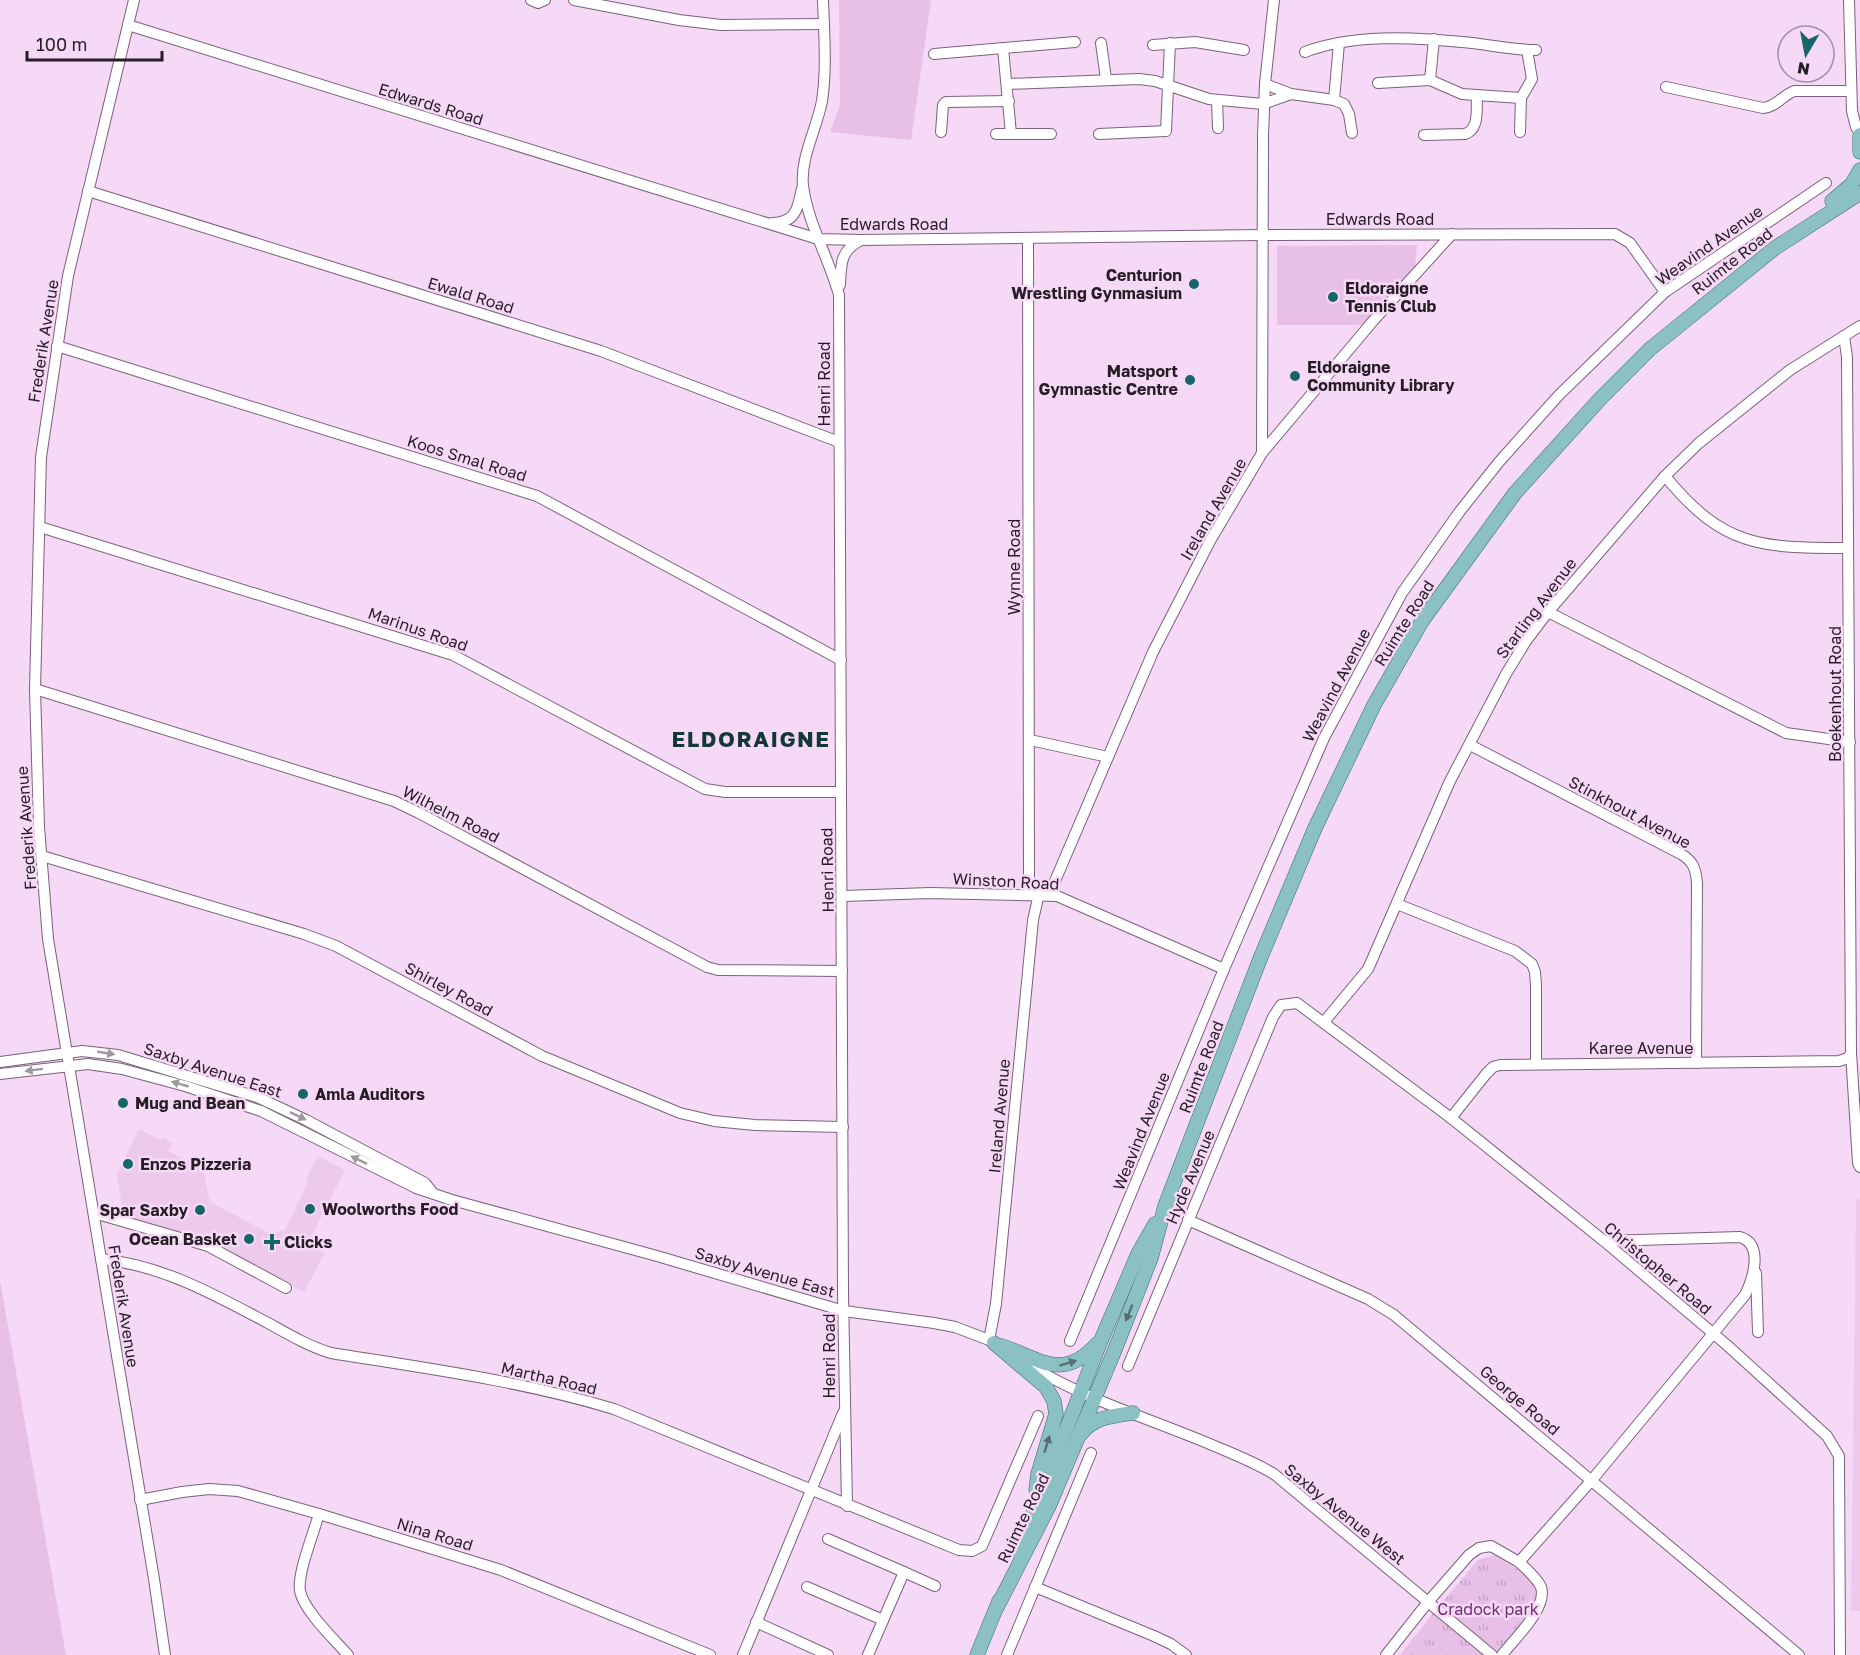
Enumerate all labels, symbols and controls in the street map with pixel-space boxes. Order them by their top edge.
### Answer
scale bar [27,24,162,62]
north arrow [1776,24,1836,84]
text: 100 m [36,33,87,55]
text: N [1796,58,1811,80]
street label: Edwards Road [376,79,486,129]
street label: Weavind Avenue [1652,201,1766,289]
street label: Edwards Road [1326,209,1434,229]
street label: Edwards Road [840,214,948,234]
street label: Ruimte Road [1687,223,1777,299]
place label: Centurion Wrestling Gynmasium [1011,265,1182,303]
street label: Ewald Road [425,272,517,318]
marker: Centurion Wrestling Gynmasium [1187,277,1201,291]
street label: Frederik Avenue [23,278,63,404]
place label: Eldoraigne Tennis Club [1345,278,1436,316]
marker: Eldoraigne Tennis Club [1326,290,1340,304]
street label: Henri Road [814,341,834,427]
place label: Eldoraigne Community Library [1307,357,1455,395]
place label: Matsport Gymnastic Centre [1038,361,1178,399]
marker: Eldoraigne Community Library [1288,369,1302,383]
marker: Matsport Gymnastic Centre [1183,373,1197,387]
street label: Koos Smal Road [405,430,529,486]
street label: Ireland Avenue [1176,454,1250,564]
street label: Wynne Road [1004,519,1024,615]
street label: Starling Avenue [1492,554,1580,662]
street label: Ruimte Road [1370,576,1438,670]
street label: Marinus Road [365,603,471,655]
street label: Weavind Avenue [1298,625,1374,745]
street label: Boekenhout Road [1825,626,1845,762]
district label: ELDORAIGNE [671,725,831,752]
street label: Frederik Avenue [12,765,40,891]
street label: Stinkhout Avenue [1565,771,1695,853]
street label: Wilhelm Road [399,781,503,847]
street label: Henri Road [816,827,838,913]
street label: Winston Road [952,868,1060,894]
street label: Shirley Road [402,957,496,1021]
street label: Ruimte Road [1174,1018,1228,1116]
street label: Saxby Avenue East [141,1038,285,1102]
street label: Karee Avenue [1588,1038,1694,1058]
one-way arrow [96,1048,115,1057]
street label: Ireland Avenue [984,1058,1014,1174]
one-way arrow [25,1065,44,1074]
street label: Weavind Avenue [1108,1069,1174,1193]
one-way arrow [171,1079,189,1089]
place label: Amla Auditors [315,1084,425,1104]
marker: Amla Auditors [296,1087,310,1101]
place label: Mug and Bean [135,1093,245,1113]
marker: Mug and Bean [116,1096,130,1110]
one-way arrow [290,1111,307,1121]
street label: Hyde Avenue [1161,1127,1219,1227]
place label: Enzos Pizzeria [140,1154,251,1174]
one-way arrow [351,1155,368,1165]
marker: Enzos Pizzeria [121,1157,135,1171]
place label: Woolworths Food [322,1199,459,1219]
place label: Spar Saxby [100,1200,188,1220]
marker: Woolworths Food [303,1202,317,1216]
marker: Spar Saxby [193,1203,207,1217]
street label: Christopher Road [1600,1217,1716,1319]
place label: Ocean Basket [129,1229,237,1249]
marker: Ocean Basket [242,1232,256,1246]
place label: Clicks [284,1232,333,1252]
marker: Clicks [265,1235,279,1249]
street label: Saxby Avenue East [693,1242,837,1302]
street label: Frederik Avenue [104,1243,144,1369]
one-way arrow [1124,1304,1134,1322]
street label: Henri Road [819,1313,839,1399]
street label: Martha Road [499,1357,599,1399]
one-way arrow [1060,1358,1078,1367]
street label: George Road [1476,1361,1564,1439]
one-way arrow [1043,1435,1052,1453]
street label: Saxby Avenue West [1280,1459,1410,1569]
street label: Ruimte Road [993,1470,1053,1566]
street label: Nina Road [395,1513,475,1555]
park label: Cradock park [1437,1599,1539,1619]

